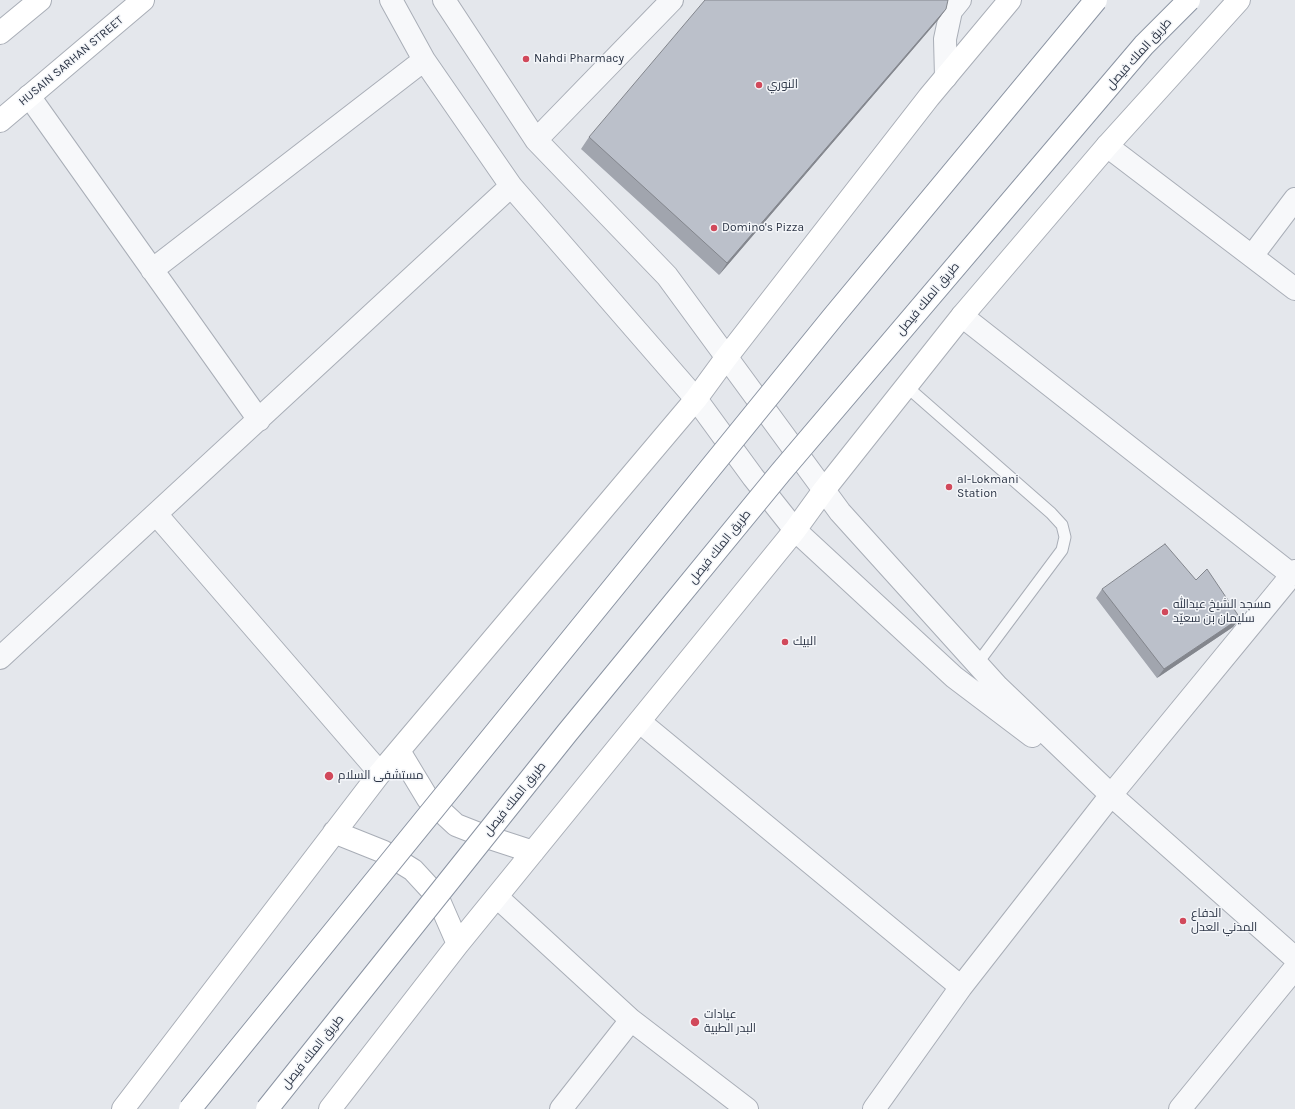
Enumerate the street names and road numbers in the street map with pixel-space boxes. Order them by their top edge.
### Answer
street label: HUSAIN SARHAN STREET [16,13,126,109]
street label: طريق الملك فيصل [1103,15,1175,93]
street label: طريق الملك فيصل [893,260,963,338]
street label: طريق الملك فيصل [686,507,754,587]
street label: طريق الملك فيصل [481,759,549,839]
street label: طريق الملك فيصل [279,1012,347,1092]

